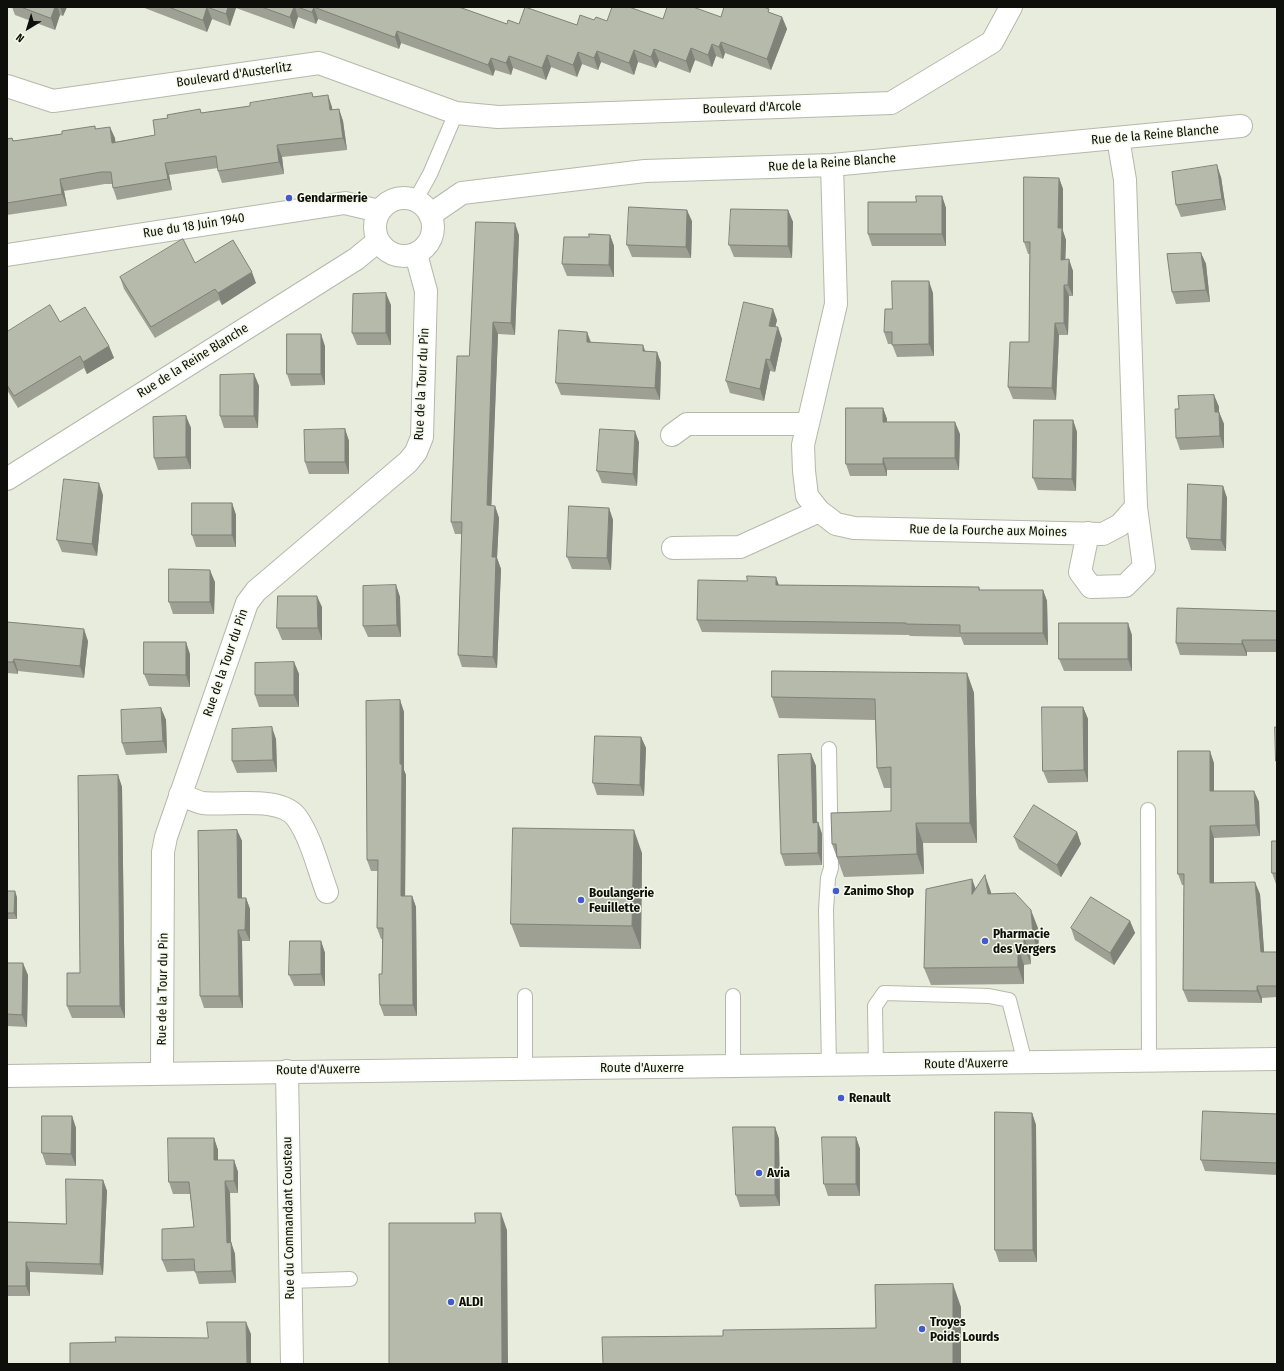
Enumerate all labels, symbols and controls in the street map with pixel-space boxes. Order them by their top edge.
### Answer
north arrow [8,8,48,48]
text: N [14,31,27,45]
street label: Boulevard d'Austerlitz [175,59,293,91]
street label: Boulevard d'Arcole [702,98,802,118]
street label: Rue de la Reine Blanche [1091,122,1219,148]
street label: Rue de la Reine Blanche [768,151,896,175]
place label: Gendarmerie [297,190,368,206]
marker: Gendarmerie [284,193,294,203]
street label: Rue du 18 Juin 1940 [142,210,246,242]
street label: Rue de la Reine Blanche [135,320,251,402]
street label: Rue de la Tour du Pin [411,327,433,441]
street label: Rue de la Fourche aux Moines [909,522,1067,540]
street label: Rue de la Tour du Pin [200,607,252,719]
place label: Zanimo Shop [844,883,914,899]
place label: Boulangerie Feuillette [589,885,654,916]
marker: Zanimo Shop [831,886,841,896]
marker: Boulangerie Feuillette [576,895,586,905]
place label: Pharmacie des Vergers [993,926,1056,957]
street label: Rue de la Tour du Pin [154,932,172,1046]
marker: Pharmacie des Vergers [980,936,990,946]
street label: Route d'Auxerre [924,1055,1008,1073]
street label: Route d'Auxerre [600,1060,684,1076]
street label: Route d'Auxerre [276,1061,360,1079]
place label: Renault [849,1090,891,1106]
marker: Renault [836,1093,846,1103]
street label: Rue du Commandant Cousteau [280,1136,298,1300]
place label: Avia [767,1165,790,1181]
marker: Avia [754,1168,764,1178]
place label: ALDI [459,1294,483,1310]
marker: ALDI [446,1297,456,1307]
place label: Troyes Poids Lourds [930,1314,999,1345]
marker: Troyes Poids Lourds [917,1324,927,1334]

